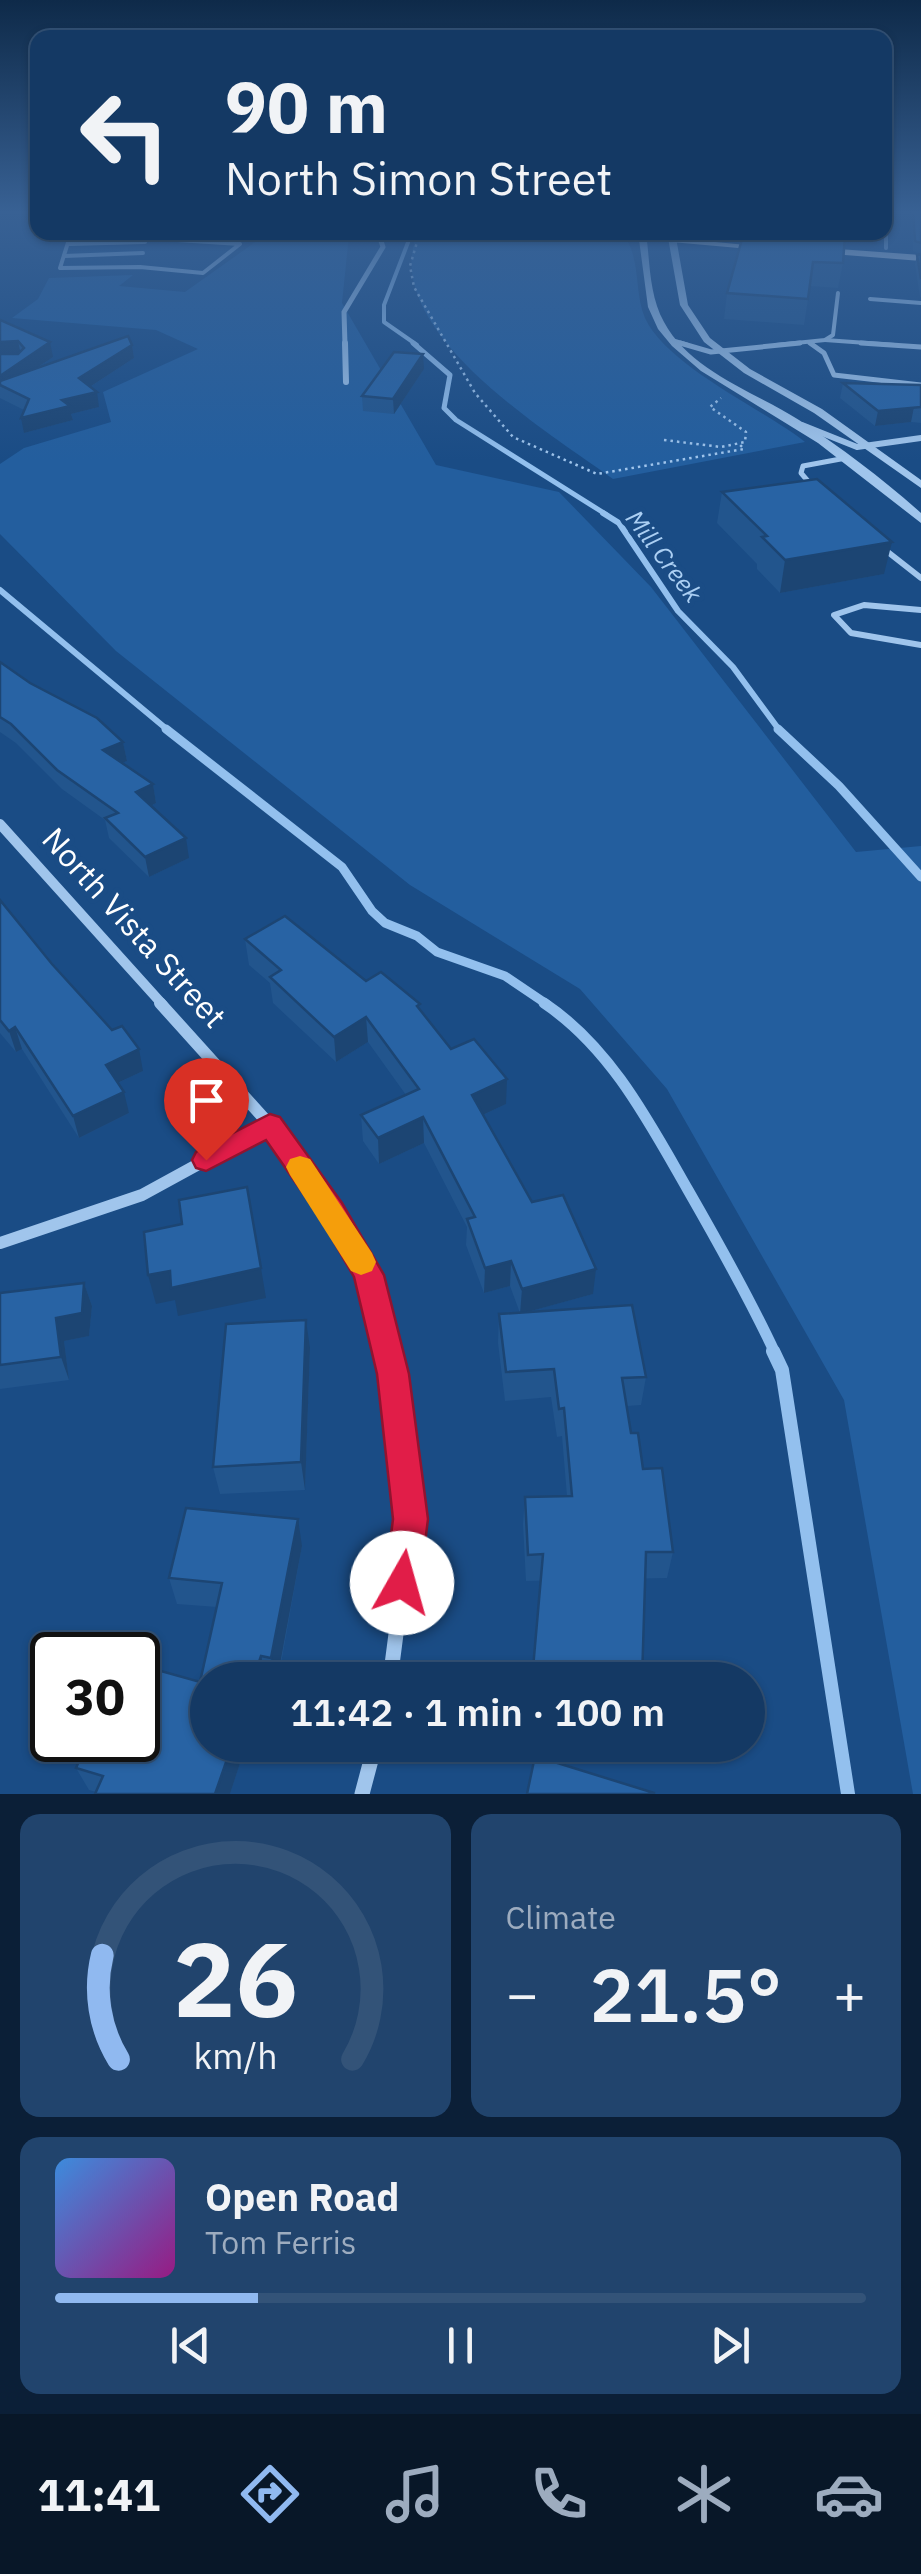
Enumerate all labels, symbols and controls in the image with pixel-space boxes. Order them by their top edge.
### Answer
text: 90 m [225,61,388,152]
icon: left [60,70,190,200]
text: North Simon Street [225,149,612,207]
water label: Mill Creek [619,503,711,609]
street label: North Vista Street [34,818,236,1036]
pin [164,1058,249,1161]
icon: arrive [179,1073,234,1128]
position arrow [350,1531,454,1635]
speed limit sign: 30 [30,1632,160,1762]
text: 11:42 · 1 min · 100 m [290,1687,665,1736]
text: Climate [506,1896,616,1938]
text: 26 [173,1910,298,2046]
text: 21.5° [589,1945,782,2043]
text: − [506,1958,539,2029]
text: + [833,1958,866,2029]
text: km/h [193,2032,277,2079]
text: Open Road [205,2172,399,2221]
text: Tom Ferris [205,2221,356,2263]
icon: previous [163,2318,218,2373]
icon: pause [433,2318,488,2373]
icon: next [703,2318,758,2373]
icon: directions [235,2459,305,2529]
icon: music [380,2459,450,2529]
icon: phone [524,2459,594,2529]
icon: climate [669,2459,739,2529]
icon: car [814,2459,884,2529]
text: 11:41 [37,2465,160,2523]

